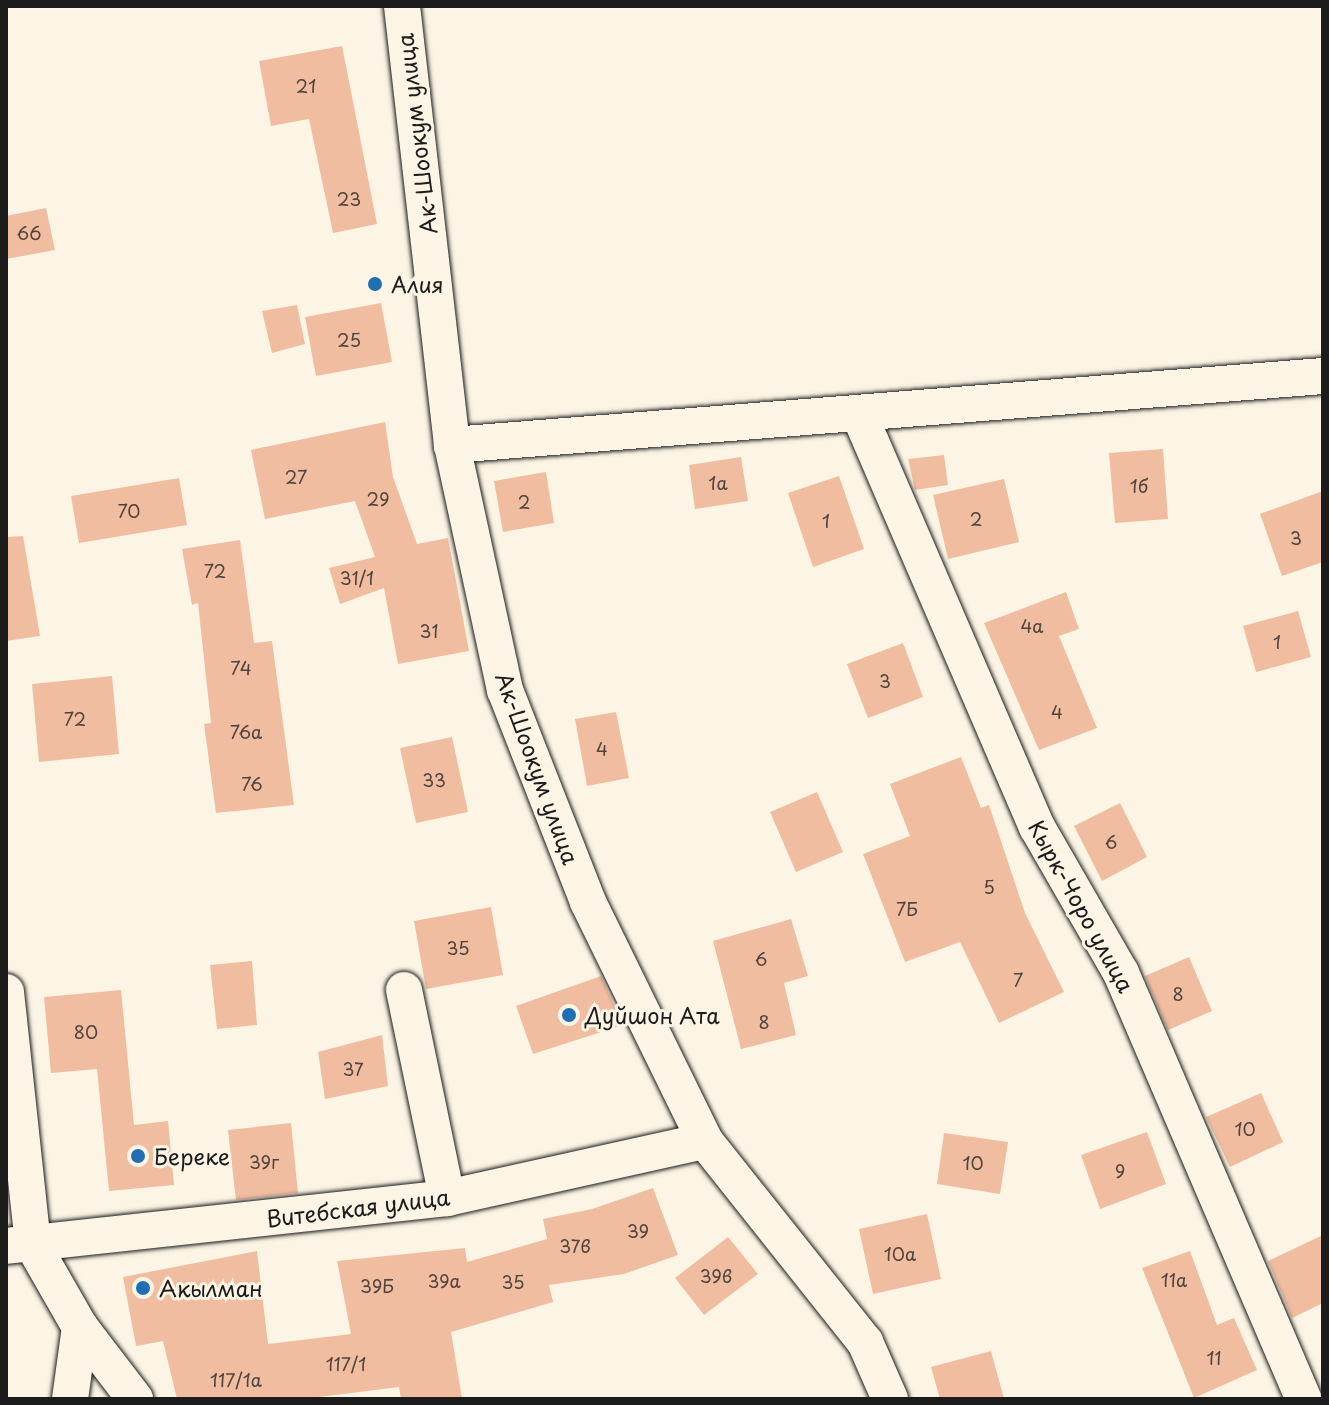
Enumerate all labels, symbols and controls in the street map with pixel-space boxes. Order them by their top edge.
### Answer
street label: Ак-Шоокум улица [390,31,442,237]
house number: 21 [296,75,316,97]
house number: 23 [337,188,361,210]
house number: 66 [17,222,41,244]
place label: Алия [391,271,444,297]
marker: Алия [366,275,384,293]
house number: 25 [337,329,361,351]
house number: 27 [285,466,307,488]
house number: 1а [708,472,728,494]
house number: 1б [1130,475,1148,497]
house number: 29 [367,488,389,510]
house number: 2 [518,491,530,513]
house number: 70 [118,500,140,522]
house number: 2 [970,508,982,530]
house number: 1 [822,510,830,532]
house number: 3 [1290,527,1302,549]
house number: 72 [204,560,226,582]
house number: 31/1 [340,567,374,589]
house number: 4а [1020,615,1044,637]
house number: 31 [420,620,438,642]
house number: 1 [1273,631,1281,653]
house number: 74 [230,657,252,679]
street label: Ак-Шоокум улица [491,667,585,869]
house number: 3 [879,670,891,692]
house number: 4 [1051,701,1063,723]
house number: 72 [64,708,86,730]
house number: 76а [230,721,262,743]
house number: 4 [596,738,608,760]
house number: 33 [422,769,446,791]
house number: 76 [241,773,263,795]
street label: Кырк-Чоро улица [1024,815,1140,997]
house number: 6 [1105,831,1117,853]
house number: 5 [983,876,995,898]
house number: 7Б [896,898,918,920]
house number: 35 [446,937,470,959]
house number: 6 [755,948,767,970]
house number: 7 [1013,969,1023,991]
house number: 8 [1172,983,1184,1005]
place label: Дуйшон Ата [585,1002,721,1028]
marker: Дуйшон Ата [560,1006,578,1024]
house number: 8 [758,1011,770,1033]
house number: 80 [74,1021,98,1043]
house number: 37 [342,1058,364,1080]
house number: 10 [1234,1118,1256,1140]
place label: Береке [154,1143,230,1169]
marker: Береке [129,1147,147,1165]
house number: 39г [249,1151,279,1173]
house number: 10 [962,1152,984,1174]
house number: 9 [1115,1160,1125,1182]
street label: Витебская улица [264,1183,452,1231]
house number: 39 [627,1220,649,1242]
house number: 37в [559,1235,591,1257]
house number: 10а [884,1243,916,1265]
house number: 39в [700,1265,732,1287]
house number: 11а [1161,1269,1187,1291]
house number: 39а [427,1270,461,1292]
house number: 35 [501,1271,525,1293]
place label: Акылман [159,1275,263,1301]
house number: 39Б [360,1275,394,1297]
marker: Акылман [134,1279,152,1297]
house number: 11 [1206,1347,1222,1369]
house number: 117/1 [326,1353,366,1375]
house number: 117/1а [210,1369,262,1391]

